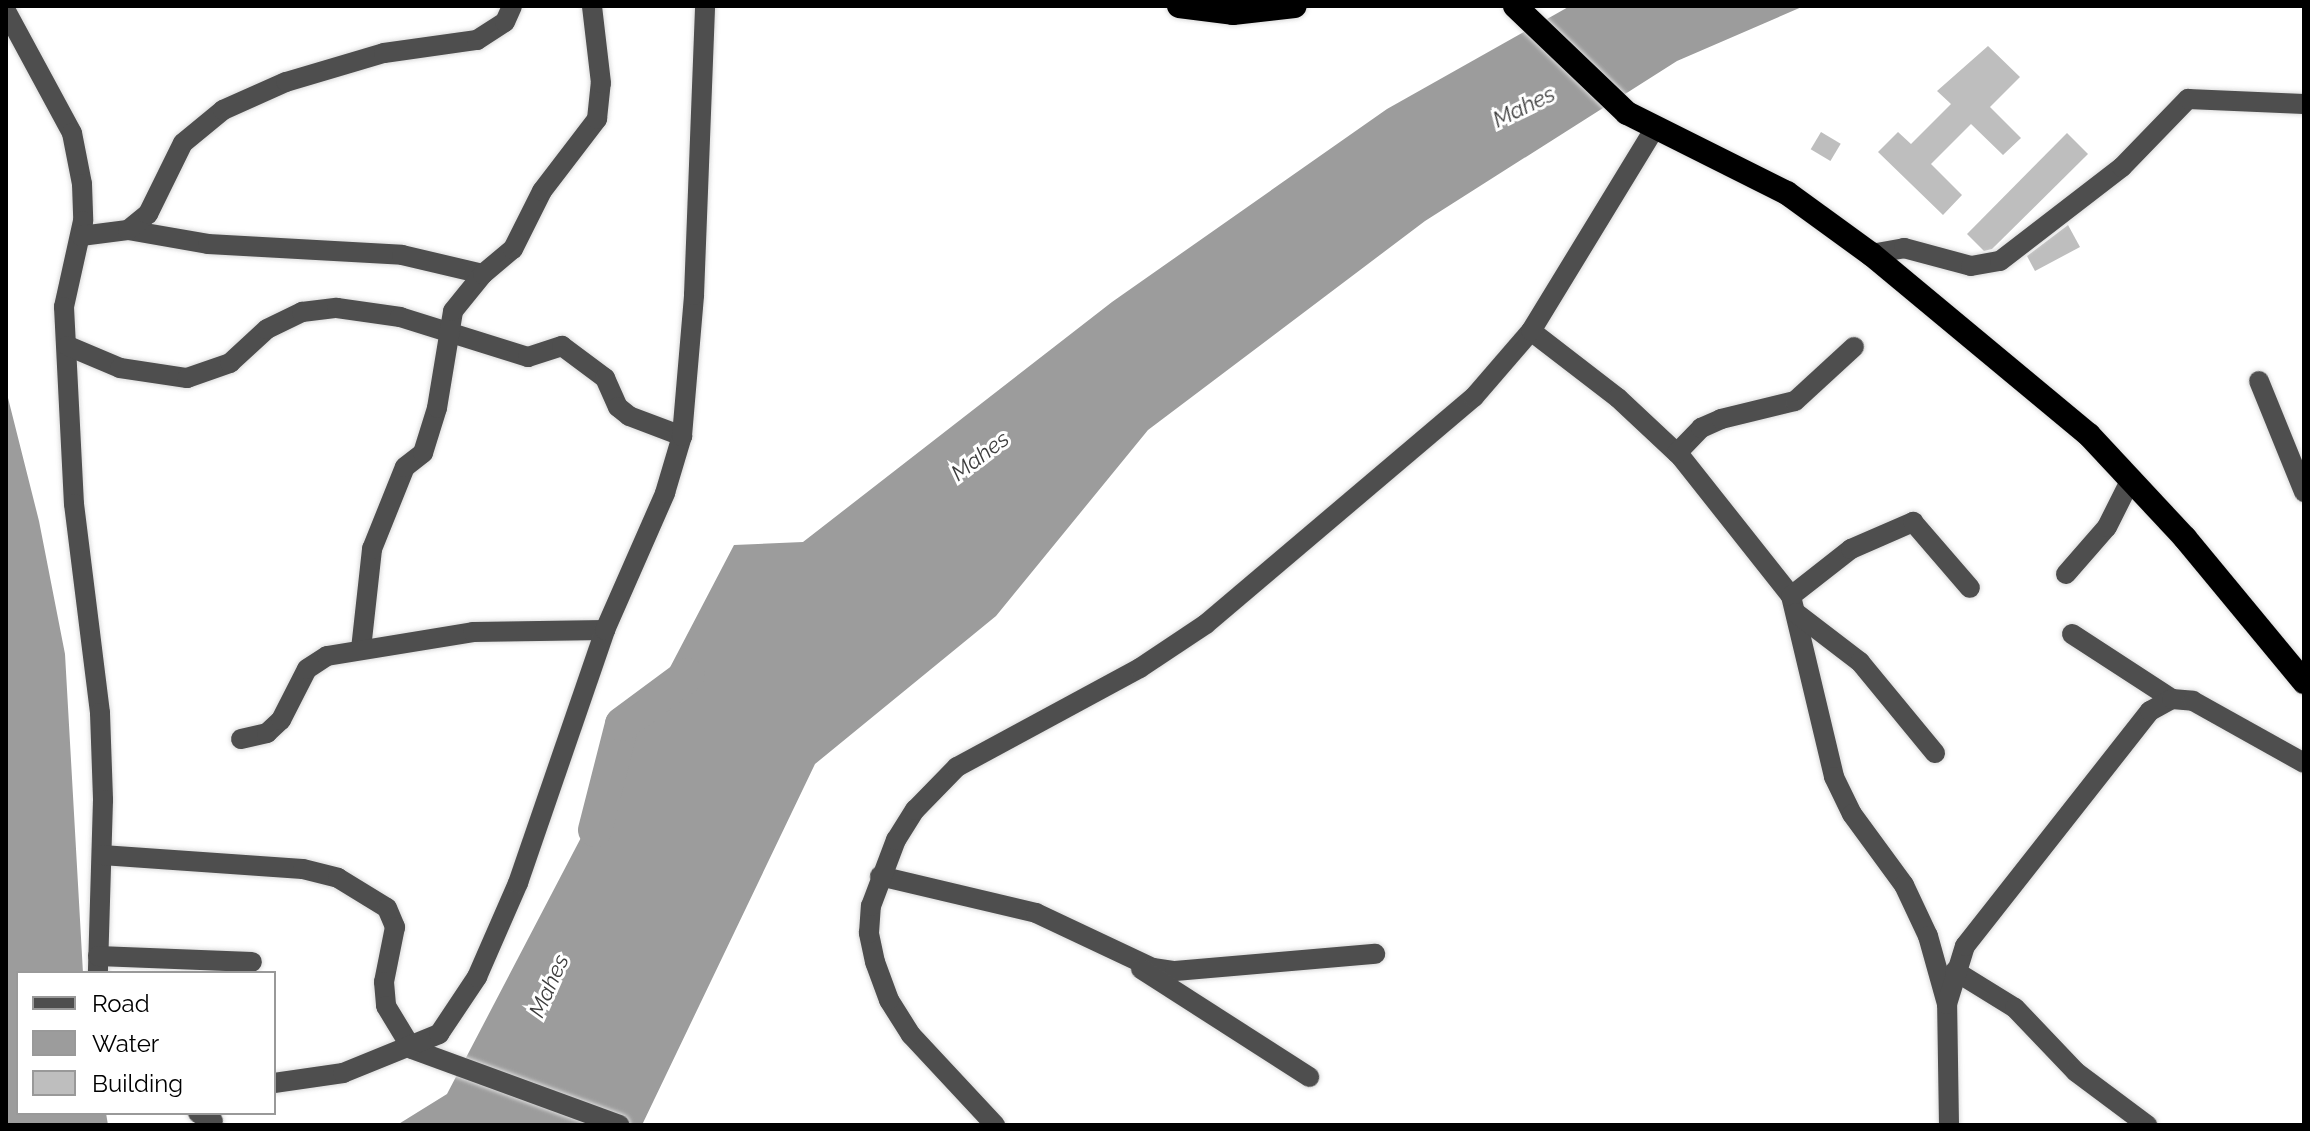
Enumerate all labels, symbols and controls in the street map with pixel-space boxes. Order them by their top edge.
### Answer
water label: Mahes [1489,81,1559,133]
water label: Mahes [946,426,1014,486]
water label: Mahes [524,951,574,1021]
legend [16,971,276,1115]
text: Road [92,989,150,1018]
text: Water [92,1029,159,1058]
text: Building [92,1069,183,1098]

